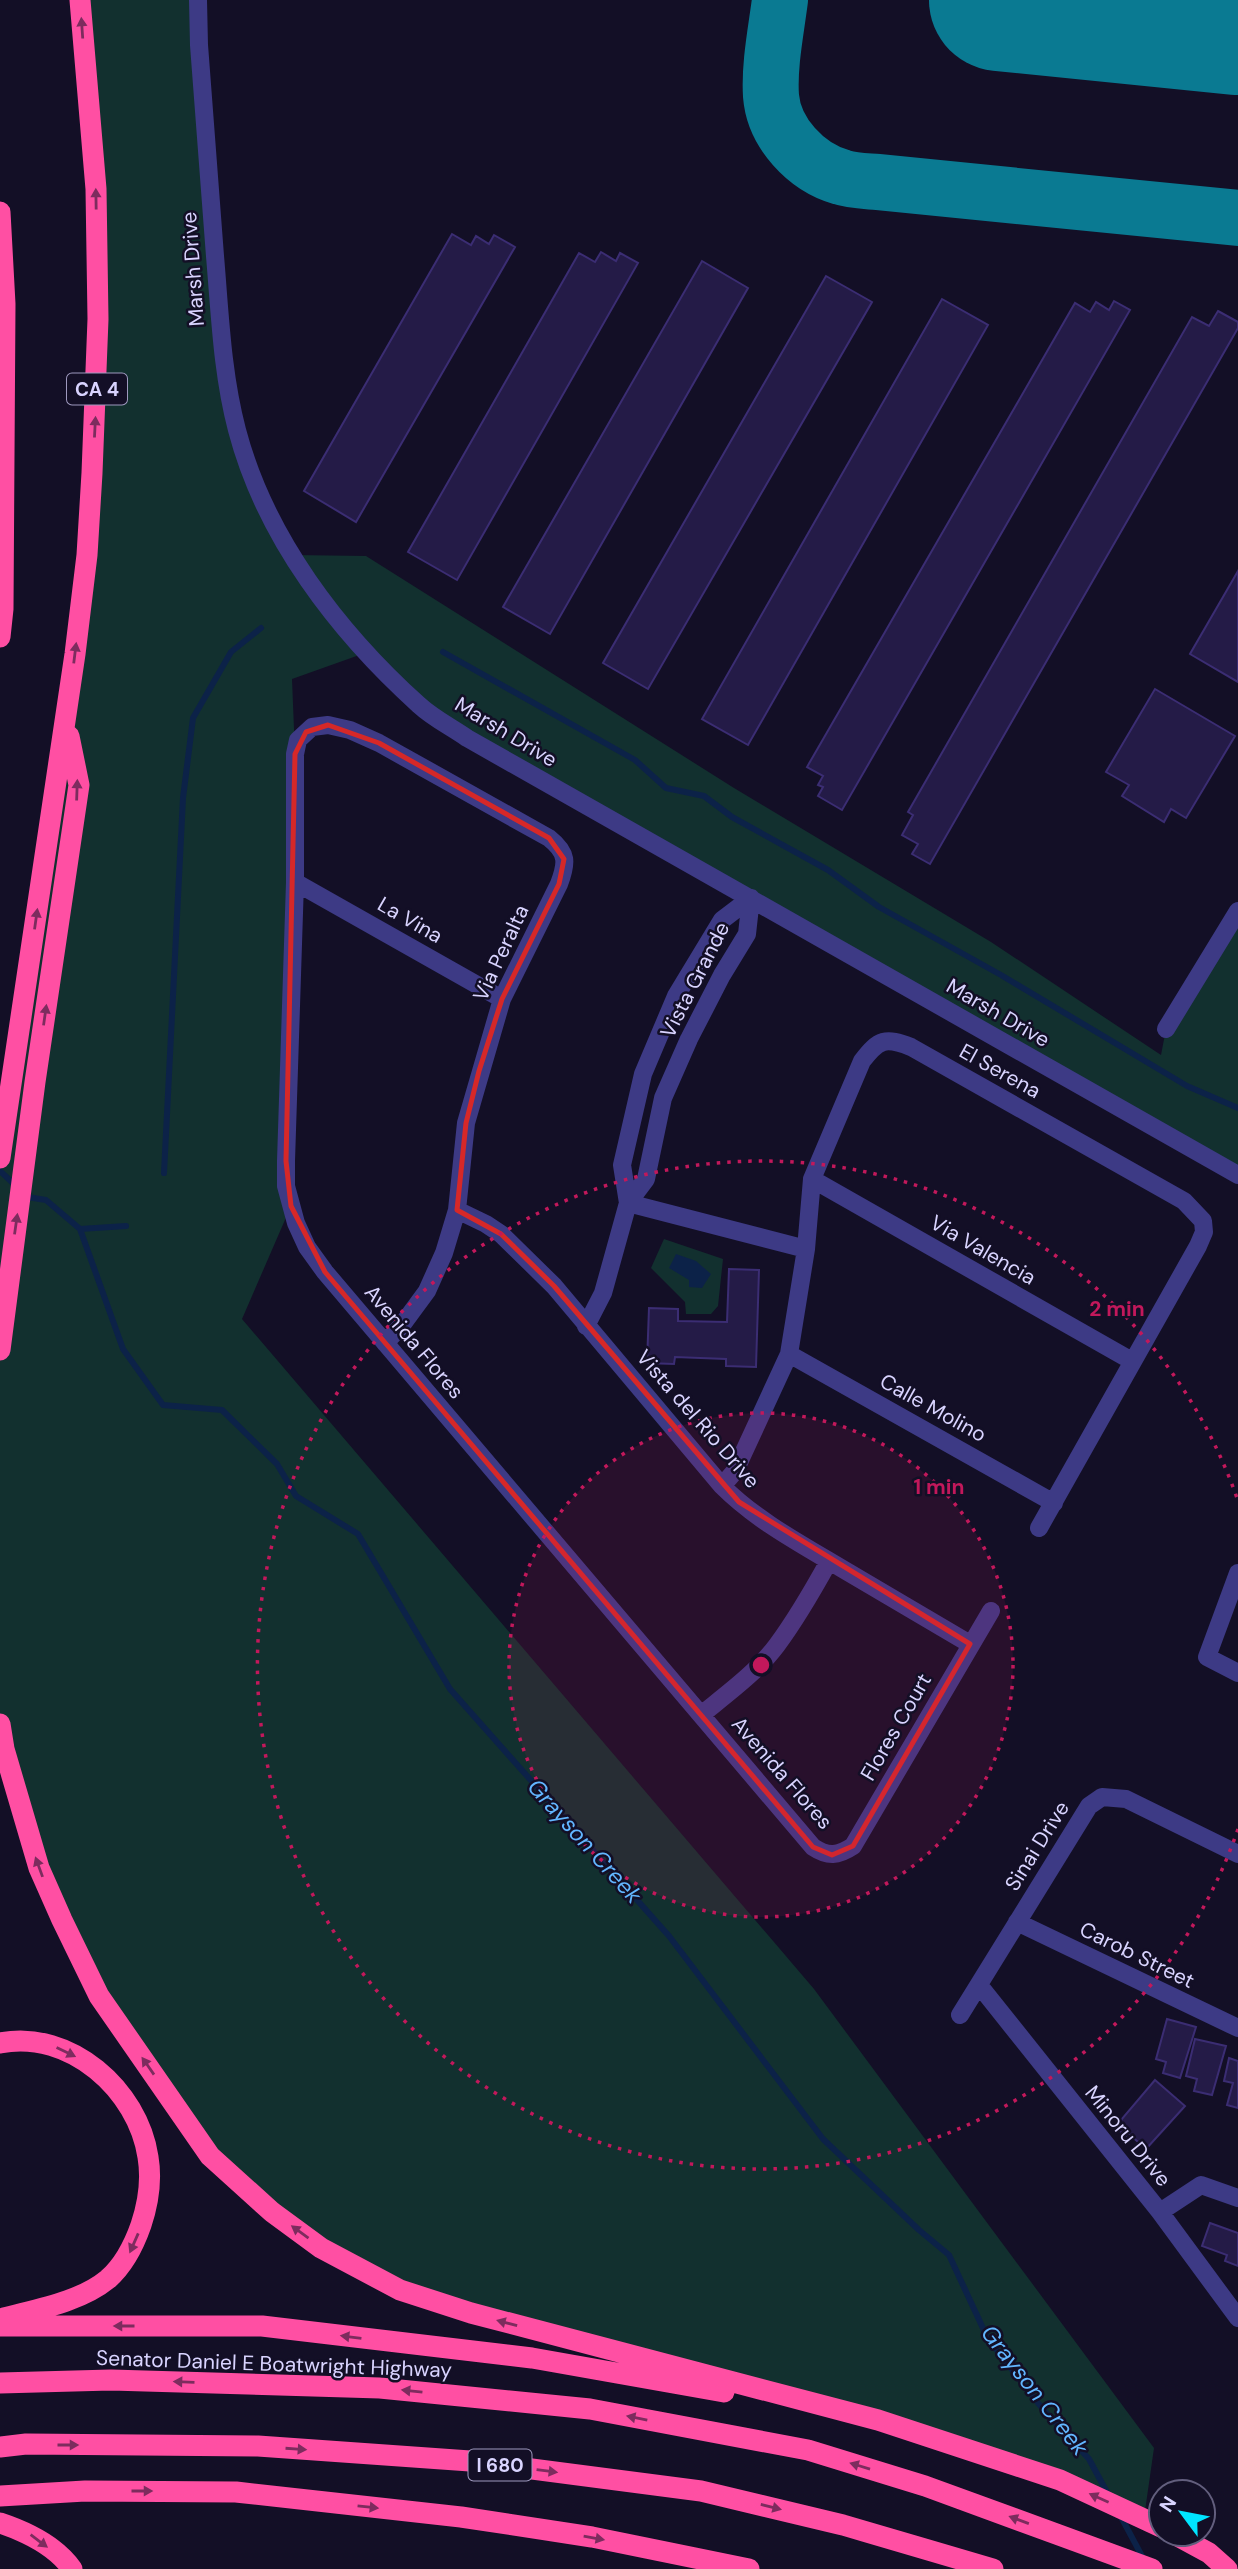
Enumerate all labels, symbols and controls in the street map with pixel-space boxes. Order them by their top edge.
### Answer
one-way arrow [76,17,87,39]
one-way arrow [91,188,102,210]
street label: Marsh Drive [175,211,211,327]
road number: CA 4 [67,374,127,404]
one-way arrow [89,415,100,437]
one-way arrow [69,642,80,664]
street label: Marsh Drive [450,690,562,774]
one-way arrow [71,779,82,801]
street label: La Vina [372,890,448,950]
street label: Via Peralta [467,900,535,1006]
one-way arrow [31,908,42,930]
street label: Vista Grande [654,917,736,1043]
street label: Marsh Drive [941,972,1055,1054]
one-way arrow [40,1004,51,1026]
street label: El Serena [954,1037,1046,1105]
street label: Via Valencia [925,1208,1041,1292]
one-way arrow [11,1212,22,1234]
street label: Avenida Flores [358,1279,470,1405]
text: 2 min [1089,1295,1145,1323]
street label: Vista del Rio Drive [630,1344,766,1494]
street label: Calle Molino [875,1367,991,1449]
text: 1 min [913,1473,965,1501]
centre of rings [749,1653,773,1677]
street label: Flores Court [854,1668,938,1786]
street label: Avenida Flores [725,1711,839,1835]
water label: Grayson Creek [521,1772,649,1910]
street label: Sinai Drive [998,1796,1076,1896]
one-way arrow [34,1856,45,1877]
street label: Carob Street [1075,1915,1199,1995]
one-way arrow [56,2047,76,2058]
one-way arrow [141,2057,155,2075]
street label: Minoru Drive [1079,2080,1177,2192]
one-way arrow [291,2225,309,2240]
one-way arrow [128,2232,139,2253]
one-way arrow [496,2317,518,2328]
water label: Grayson Creek [975,2318,1096,2462]
one-way arrow [112,2320,134,2332]
one-way arrow [339,2331,361,2342]
street label: Senator Daniel E Boatwright Highway [96,2344,453,2384]
one-way arrow [173,2376,195,2388]
one-way arrow [400,2385,422,2396]
one-way arrow [626,2412,648,2423]
one-way arrow [57,2439,79,2451]
one-way arrow [285,2444,307,2455]
road number: I 680 [468,2450,532,2480]
one-way arrow [849,2460,870,2471]
one-way arrow [536,2466,558,2477]
north arrow [1147,2478,1217,2548]
one-way arrow [131,2485,153,2497]
one-way arrow [1089,2492,1110,2503]
text: N [1154,2492,1182,2517]
one-way arrow [357,2501,379,2512]
one-way arrow [760,2502,782,2513]
one-way arrow [1008,2514,1029,2525]
one-way arrow [30,2533,48,2548]
one-way arrow [583,2533,605,2544]

